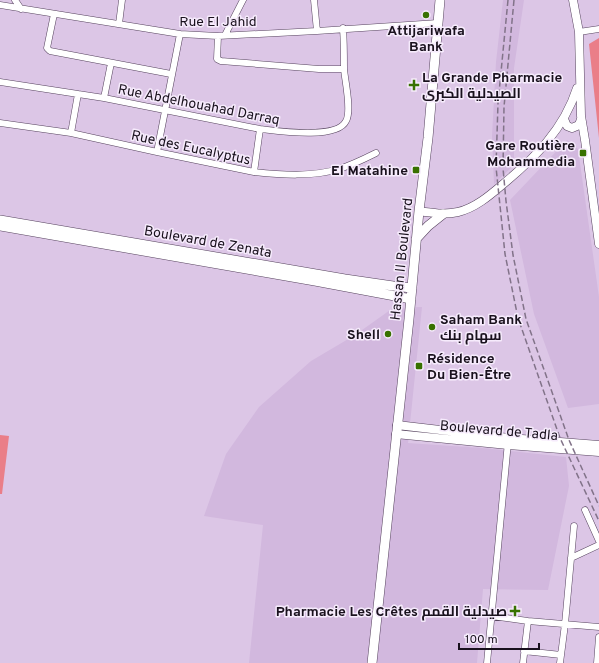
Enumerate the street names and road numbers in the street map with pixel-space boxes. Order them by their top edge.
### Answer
street label: Rue El Jahid [179,14,257,31]
street label: Rue Abdelhouahad Darraq [116,81,281,130]
street label: Rue des Eucalyptus [129,128,252,169]
street label: Hassan II Boulevard [388,197,417,321]
street label: Boulevard de Zenata [143,223,273,262]
street label: Boulevard de Tadla [439,418,559,445]

